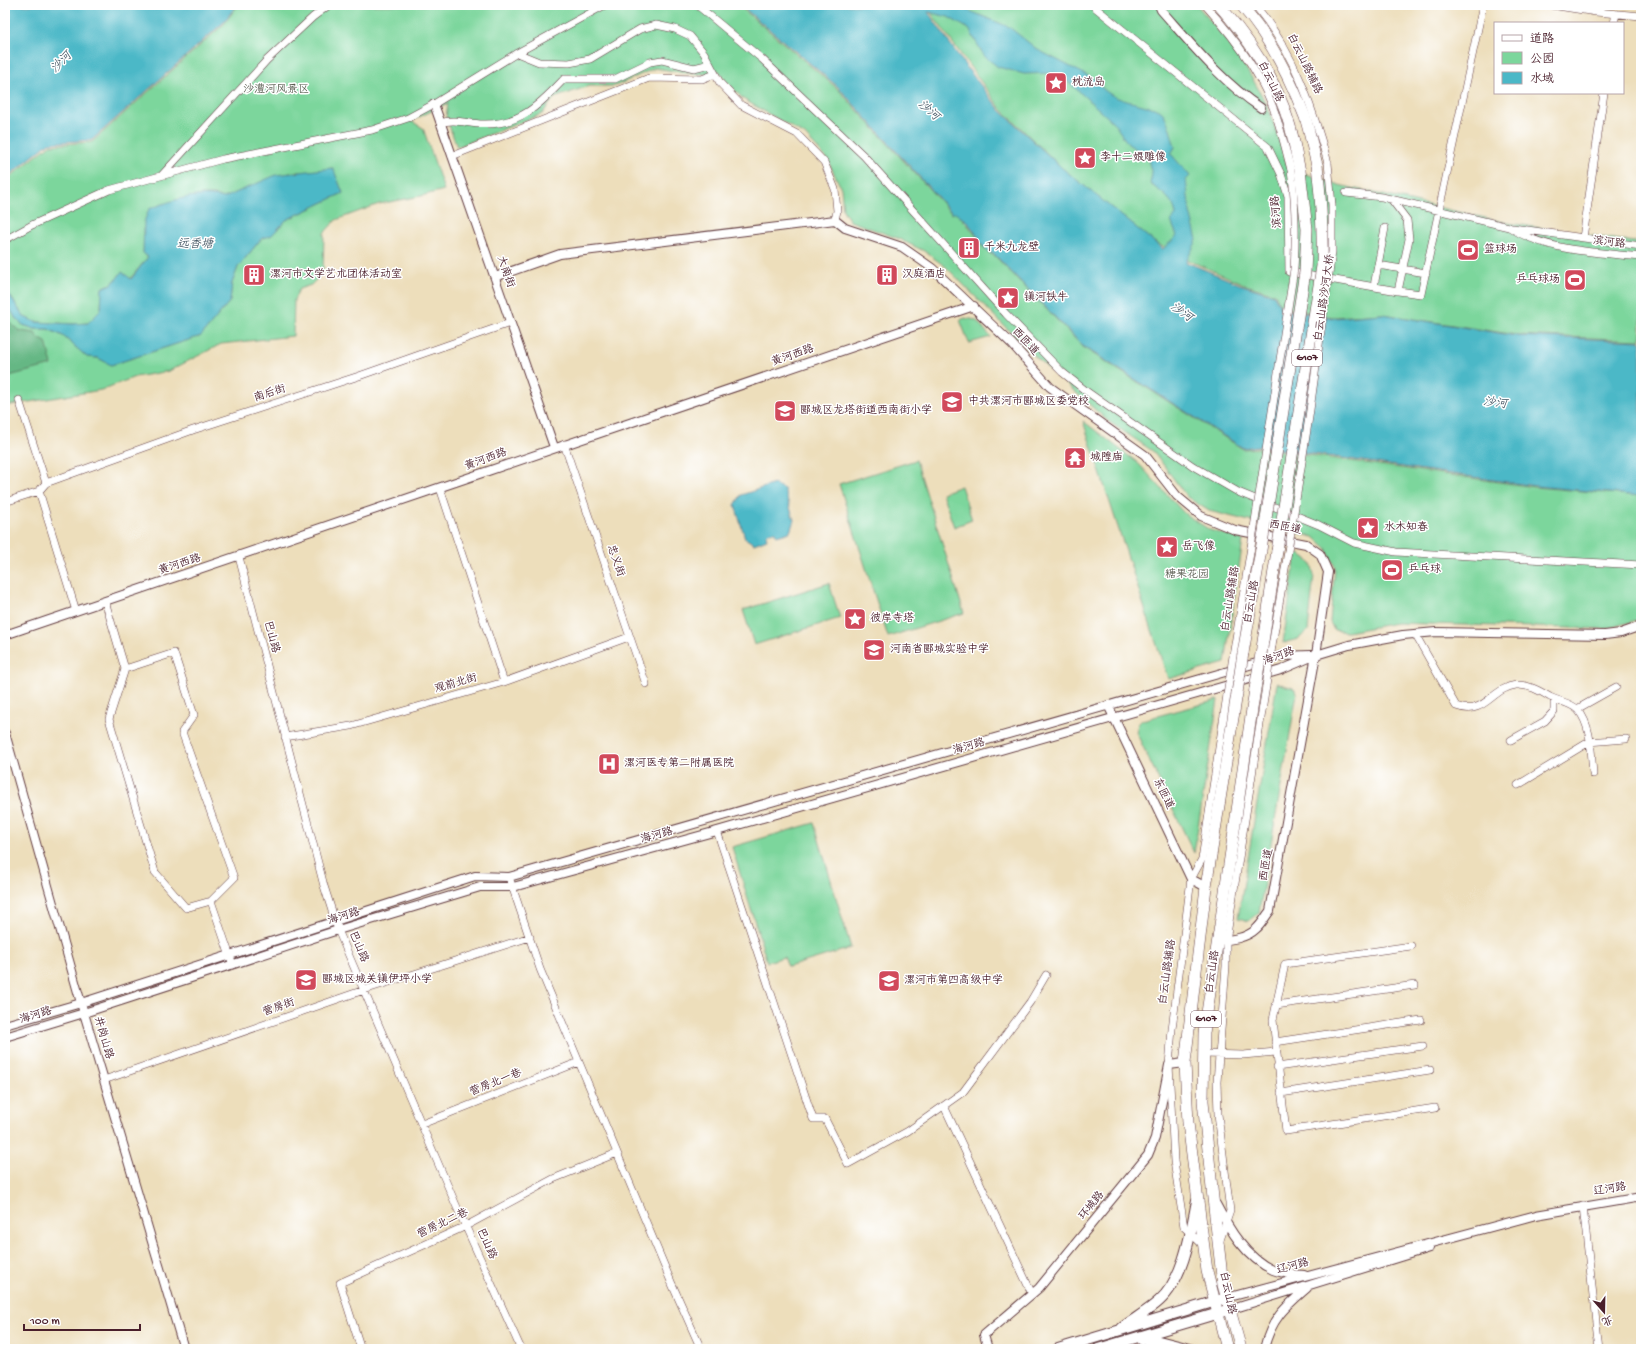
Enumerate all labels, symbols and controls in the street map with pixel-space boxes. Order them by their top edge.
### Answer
legend [1494,22,1624,94]
street label: 白云山路辅路 [1284,31,1325,96]
text: 道路 [1530,32,1554,47]
water label: 沙河 [48,47,77,77]
text: 公园 [1530,52,1554,67]
street label: 白云山路 [1255,59,1286,104]
place icon: 枕流岛 [1043,70,1069,96]
text: 水域 [1530,72,1554,87]
place label: 枕流岛 [1072,76,1105,89]
park label: 沙澧河风景区 [243,83,309,96]
water label: 沙河 [914,97,944,126]
place icon: 李十二娘雕像 [1072,145,1098,171]
place label: 李十二娘雕像 [1100,151,1166,164]
street label: 滨河路 [1269,195,1284,229]
street label: 滨河路 [1592,234,1626,251]
building icon: 千米九龙壁 [956,235,982,261]
water label: 远香塘 [177,237,215,252]
sports icon: 篮球场 [1455,237,1481,263]
place label: 千米九龙壁 [984,241,1039,254]
place label: 篮球场 [1484,243,1517,256]
street label: 白云山路沙河大桥 [1312,253,1337,342]
street label: 大南街 [494,254,518,290]
building icon: 漯河市文学艺术团体活动室 [241,262,267,288]
building icon: 汉庭酒店 [874,262,900,288]
place label: 漯河市文学艺术团体活动室 [270,267,402,281]
sports icon: 乒乓球场 [1562,267,1588,293]
place label: 汉庭酒店 [902,268,946,281]
place label: 乒乓球场 [1516,273,1560,286]
place icon: 镇河铁牛 [995,285,1021,311]
place label: 镇河铁牛 [1024,290,1068,304]
water label: 沙河 [1167,299,1197,327]
street label: 西匝道 [1009,325,1041,358]
street label: 黄河西路 [770,342,816,369]
road number: G107 [1292,350,1322,366]
street label: 南后街 [252,381,288,405]
school or university icon: 中共漯河市郾城区委党校 [939,389,965,415]
place label: 中共漯河市郾城区委党校 [968,395,1089,408]
water label: 沙河 [1482,395,1510,413]
school or university icon: 郾城区龙塔街道西南街小学 [772,398,798,424]
place label: 郾城区龙塔街道西南街小学 [800,403,932,417]
temple icon: 城隍庙 [1062,445,1088,471]
street label: 黄河西路 [463,446,509,473]
place label: 城隍庙 [1090,451,1123,464]
place icon: 水木知春 [1355,515,1381,541]
street label: 西匝道 [1268,518,1303,537]
place label: 水木知春 [1384,521,1428,534]
place icon: 岳飞像 [1154,534,1180,560]
place label: 岳飞像 [1182,540,1215,553]
street label: 忠义街 [604,543,627,579]
street label: 黄河西路 [157,552,203,578]
sports icon: 乒乓球 [1379,557,1405,583]
place label: 乒乓球 [1408,563,1441,576]
street label: 白云山路辅路 [1219,565,1242,633]
park label: 糖果花园 [1165,568,1209,581]
street label: 白云山路 [1241,579,1262,625]
place icon: 彼岸寺塔 [842,606,868,632]
place label: 彼岸寺塔 [870,612,914,625]
street label: 巴山路 [261,619,282,654]
school or university icon: 河南省郾城实验中学 [861,637,887,663]
place label: 河南省郾城实验中学 [890,642,989,656]
street label: 海河路 [1261,645,1297,668]
street label: 观前北街 [433,671,480,696]
street label: 海河路 [951,736,987,757]
hospital icon: 漯河医专第二附属医院 [596,751,622,777]
place label: 漯河医专第二附属医院 [624,757,734,770]
street label: 东匝道 [1150,776,1177,811]
street label: 海河路 [639,825,674,846]
street label: 西匝道 [1257,848,1276,882]
street label: 海河路 [326,905,362,928]
street label: 巴山路 [346,929,371,965]
street label: 白云山路辅路 [1156,938,1179,1006]
street label: 白云山路 [1203,949,1222,995]
school or university icon: 郾城区城关镇伊坪小学 [293,967,319,993]
school or university icon: 漯河市第四高级中学 [876,968,902,994]
place label: 郾城区城关镇伊坪小学 [322,972,432,986]
place label: 漯河市第四高级中学 [904,973,1003,987]
street label: 营房街 [261,996,297,1019]
street label: 海河路 [18,1004,54,1027]
road number: G107 [1191,1011,1221,1027]
street label: 井岗山路 [91,1015,116,1061]
street label: 营房北一巷 [468,1066,524,1099]
street label: 辽河路 [1593,1181,1627,1199]
street label: 环城路 [1076,1189,1107,1223]
street label: 营房北二巷 [415,1206,470,1241]
street label: 巴山路 [474,1226,499,1262]
street label: 辽河路 [1275,1256,1310,1277]
street label: 白云山路 [1217,1270,1238,1316]
north arrow [1584,1292,1624,1332]
scale bar [24,1306,140,1332]
text: 北 [1600,1312,1614,1327]
text: 100 m [29,1315,60,1329]

